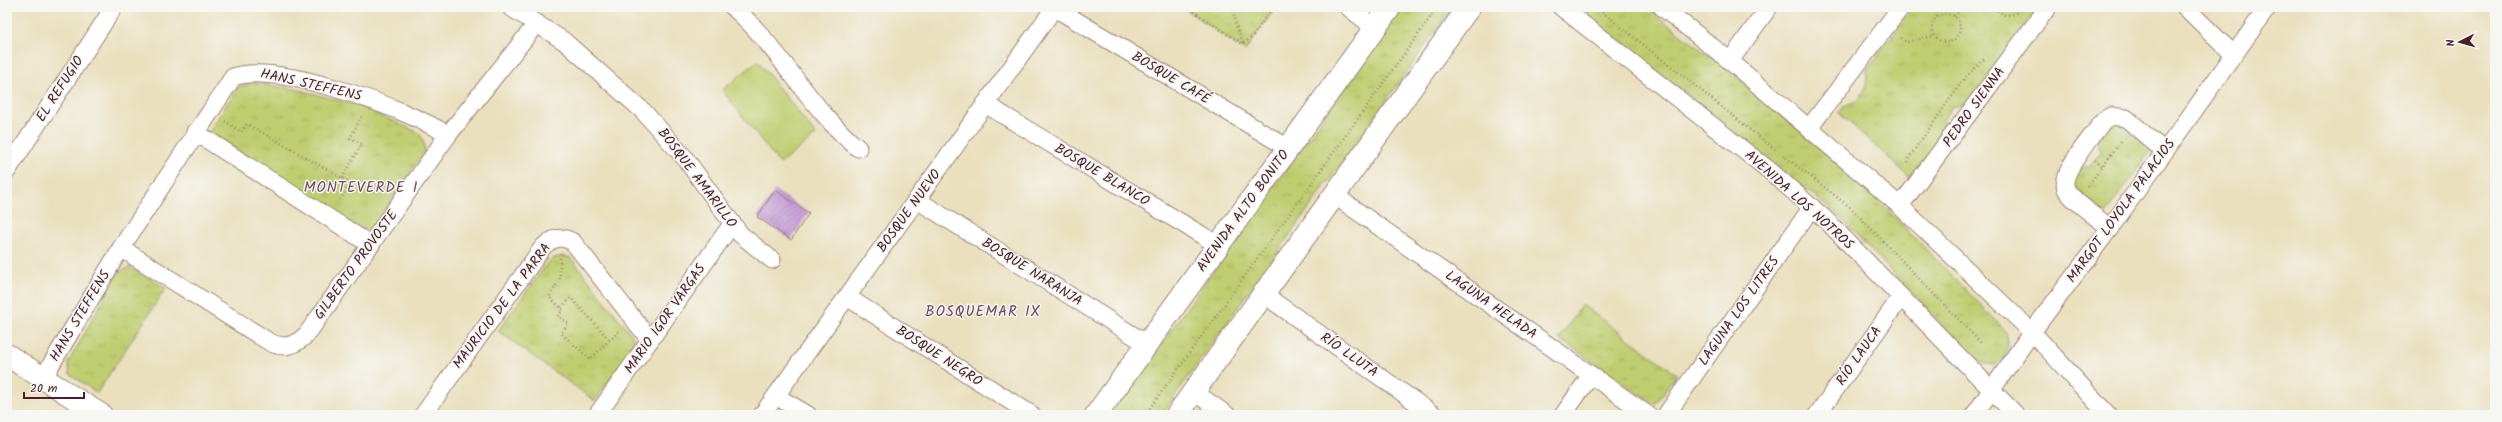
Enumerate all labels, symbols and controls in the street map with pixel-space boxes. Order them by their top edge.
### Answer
north arrow [2440,22,2480,62]
text: N [2442,38,2460,47]
street label: BOSQUE CAFÉ [1127,46,1215,111]
street label: EL REFUGIO [30,51,90,126]
street label: PEDRO SIENNA [1937,62,2011,152]
street label: HANS STEFFENS [258,63,364,107]
street label: BOSQUE AMARILLO [652,123,742,233]
street label: MARGOT LOYOLA PALACIOS [2061,134,2181,288]
street label: BOSQUE BLANCO [1050,138,1154,212]
street label: AVENIDA ALTO BONITO [1191,145,1295,277]
street label: AVENIDA LOS NOTROS [1740,145,1859,255]
street label: BOSQUE NUEVO [871,164,947,257]
district label: MONTEVERDE I [304,176,418,200]
street label: GILBERTO PROVOSTE [309,205,404,324]
street label: BOSQUE NARANJA [977,232,1087,312]
street label: MAURICIO DE LA PARRA [447,238,557,374]
street label: LAGUNA LOS LITRES [1693,251,1785,370]
street label: MARIO IGOR VARGAS [619,259,712,379]
street label: LAGUNA HELADA [1440,265,1542,345]
street label: HANS STEFFENS [44,266,116,366]
district label: BOSQUEMAR IX [925,300,1041,324]
street label: BOSQUE NEGRO [891,320,987,392]
street label: RÍO LAUCA [1830,322,1888,390]
street label: RÍO LLUTA [1316,327,1382,383]
scale bar [24,374,84,400]
text: 20 m [30,379,58,398]

